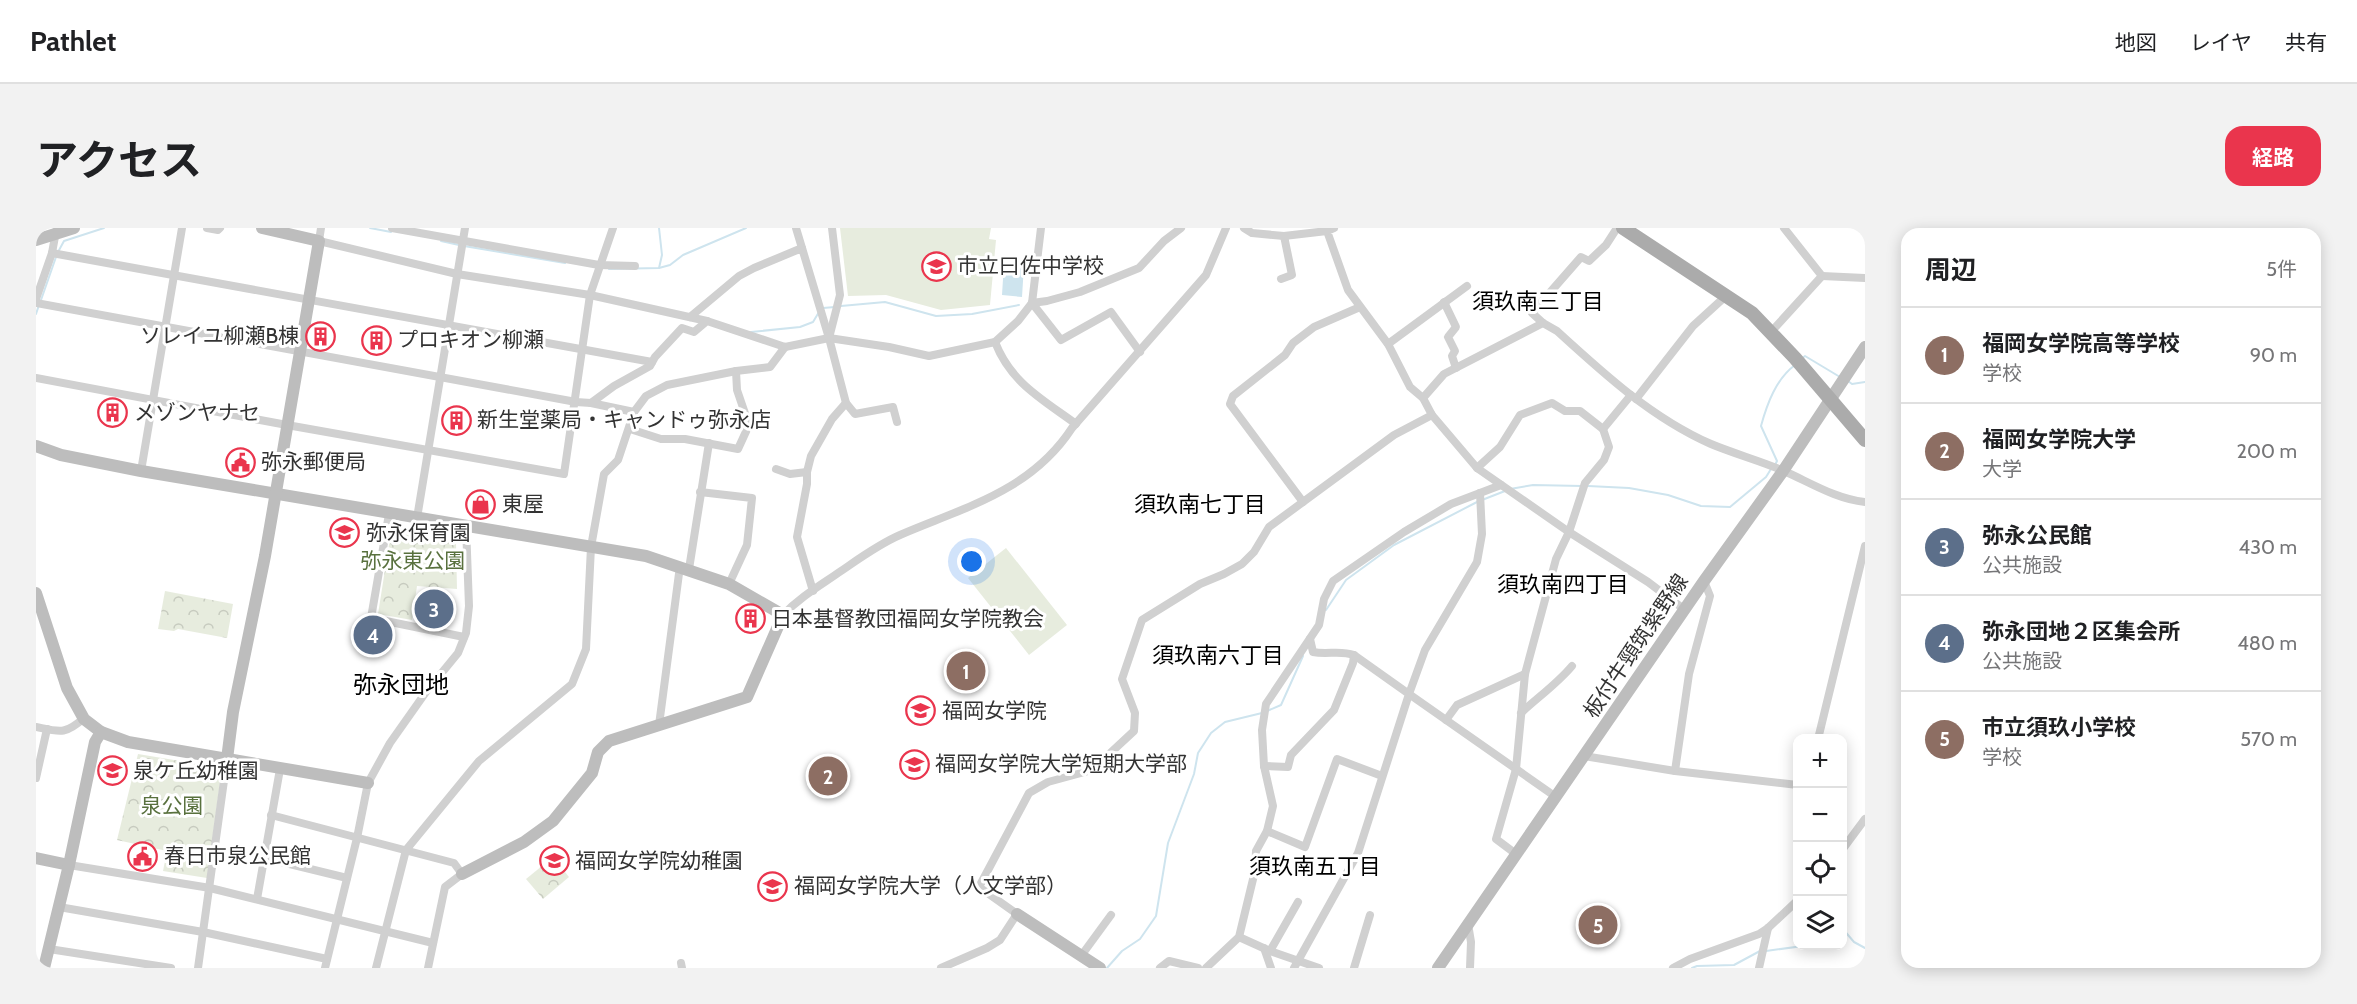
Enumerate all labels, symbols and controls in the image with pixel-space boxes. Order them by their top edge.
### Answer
text: Pathlet [30,24,116,58]
text: 地図 [2115,30,2157,55]
text: レイヤ [2190,30,2252,55]
text: 共有 [2285,30,2327,55]
button: 経路 [2225,126,2321,186]
text: アクセス [36,134,202,186]
school or university icon: 市立曰佐中学校 [920,250,952,282]
place label: 市立曰佐中学校 [957,253,1104,278]
text: 周辺 [1925,254,1977,286]
text: 5件 [2266,257,2297,281]
district label: 須玖南三丁目 [1472,288,1604,315]
building icon: ソレイユ柳瀬B棟 [304,320,336,352]
place label: ソレイユ柳瀬B棟 [140,323,299,348]
building icon: プロキオン柳瀬 [360,324,392,356]
place label: プロキオン柳瀬 [397,327,544,352]
text: 福岡女学院高等学校 [1982,330,2180,357]
text: 1 [1941,343,1948,367]
text: 90 m [2250,343,2297,367]
text: 学校 [1982,361,2022,385]
building icon: メゾンヤナセ [97,397,129,429]
place label: メゾンヤナセ [134,400,260,425]
building icon: 新生堂薬局・キャンドゥ弥永店 [440,404,472,436]
place label: 新生堂薬局・キャンドゥ弥永店 [477,407,771,432]
text: 福岡女学院大学 [1982,426,2136,453]
text: 2 [1939,439,1950,463]
text: 200 m [2237,439,2297,463]
public building icon: 弥永郵便局 [224,446,256,478]
place label: 弥永郵便局 [261,449,366,474]
text: 大学 [1982,457,2022,481]
shop icon: 東屋 [465,488,497,520]
place label: 東屋 [502,491,544,516]
district label: 須玖南七丁目 [1134,491,1266,518]
school or university icon: 弥永保育園 [329,517,361,549]
place label: 弥永保育園 [366,520,471,545]
text: 弥永公民館 [1982,522,2092,549]
text: 3 [1939,535,1950,559]
text: 430 m [2239,535,2297,559]
your location [957,547,986,576]
park label: 弥永東公園 [361,548,466,573]
text: 公共施設 [1982,553,2062,577]
street label: 板付牛頸筑紫野線 [1578,569,1693,722]
district label: 須玖南四丁目 [1497,571,1629,598]
pin: 3 [414,586,454,632]
building icon: 日本基督教団福岡女学院教会 [734,603,766,635]
place label: 日本基督教団福岡女学院教会 [771,606,1044,631]
pin: 4 [354,612,392,658]
text: 弥永団地２区集会所 [1982,618,2180,645]
text: 4 [1938,631,1951,655]
text: 480 m [2237,631,2297,655]
district label: 須玖南六丁目 [1152,642,1284,669]
pin: 1 [946,648,986,694]
text: 公共施設 [1982,649,2062,673]
district label: 弥永団地 [353,670,449,699]
school or university icon: 福岡女学院 [905,695,937,727]
place label: 福岡女学院 [942,698,1047,723]
text: 市立須玖小学校 [1982,714,2136,741]
text: 5 [1939,727,1950,751]
text: 570 m [2240,727,2297,751]
map controls [1793,734,1847,950]
button: + [1793,734,1847,788]
text: 学校 [1982,745,2022,769]
school or university icon: 福岡女学院大学短期大学部 [898,748,930,780]
place label: 福岡女学院大学短期大学部 [935,751,1187,776]
pin: 2 [808,754,848,798]
school or university icon: 泉ケ丘幼稚園 [96,755,128,787]
place label: 泉ケ丘幼稚園 [133,758,259,783]
button: − [1793,788,1847,842]
park label: 泉公園 [141,793,204,818]
public building icon: 春日市泉公民館 [127,840,159,872]
button: locate [1793,842,1847,896]
place label: 春日市泉公民館 [164,843,311,868]
school or university icon: 福岡女学院幼稚園 [538,845,570,877]
place label: 福岡女学院幼稚園 [575,848,743,873]
district label: 須玖南五丁目 [1249,853,1381,880]
school or university icon: 福岡女学院大学（人文学部） [757,870,789,902]
place label: 福岡女学院大学（人文学部） [794,873,1067,898]
button: layers [1793,896,1847,950]
pin: 5 [1578,902,1618,948]

